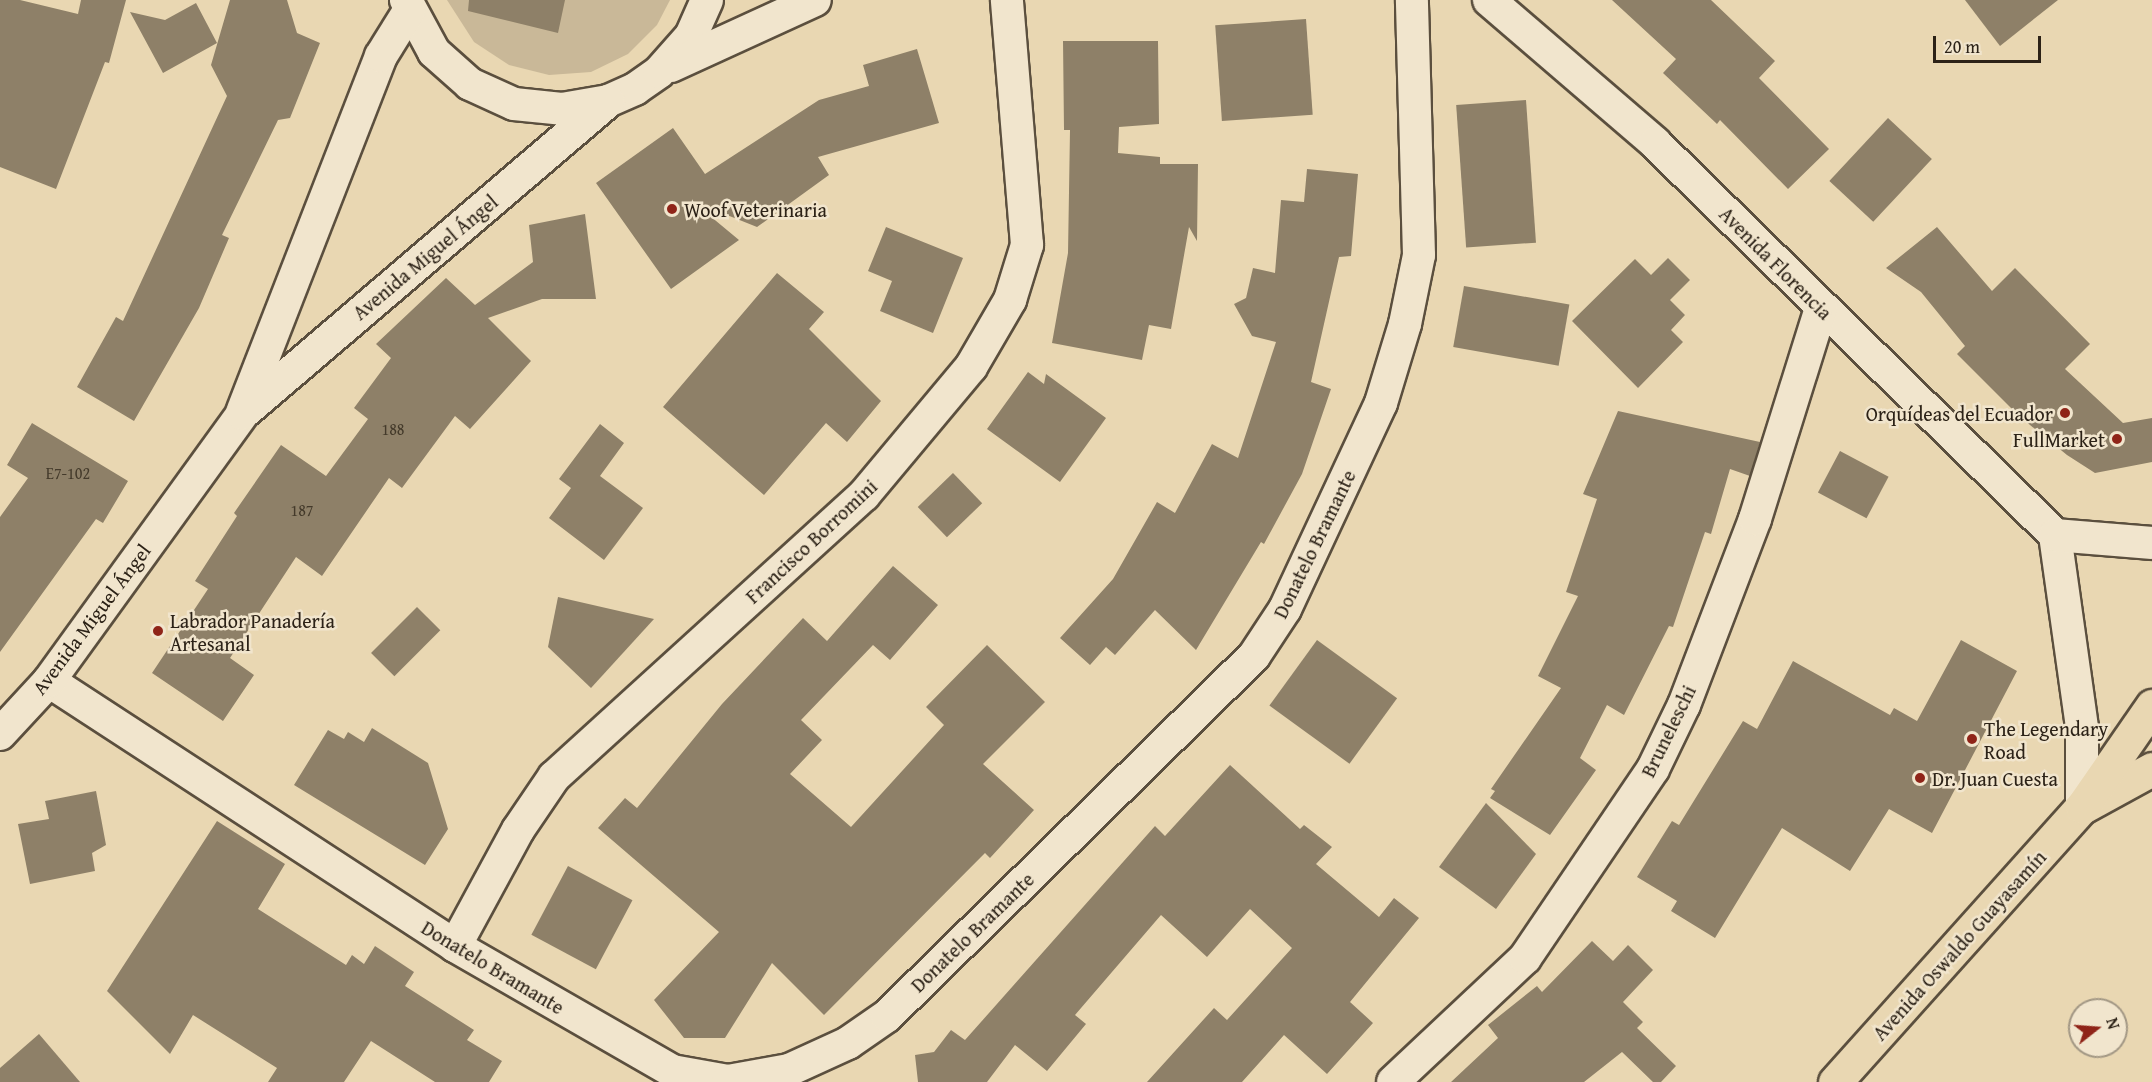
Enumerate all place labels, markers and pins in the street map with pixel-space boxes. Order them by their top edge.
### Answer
place label: Woof Veterinaria [684,197,827,221]
marker: Woof Veterinaria [665,202,679,216]
place label: Orquídeas del Ecuador [1866,401,2053,425]
marker: Orquídeas del Ecuador [2058,406,2072,420]
place label: FullMarket [2013,427,2105,451]
marker: FullMarket [2110,432,2124,446]
place label: Labrador Panadería Artesanal [170,608,335,655]
marker: Labrador Panadería Artesanal [151,624,165,638]
place label: The Legendary Road [1984,716,2108,763]
marker: The Legendary Road [1965,732,1979,746]
place label: Dr. Juan Cuesta [1932,766,2058,790]
marker: Dr. Juan Cuesta [1913,771,1927,785]

